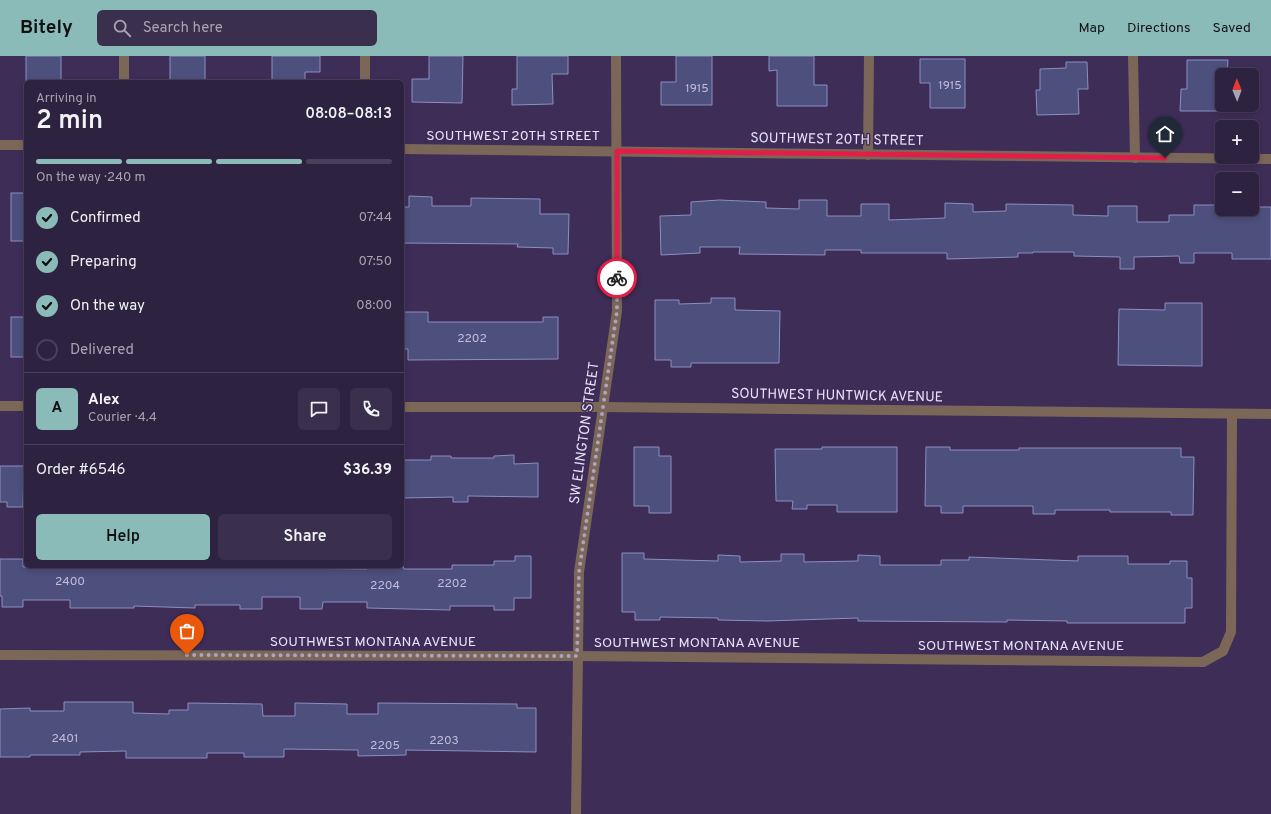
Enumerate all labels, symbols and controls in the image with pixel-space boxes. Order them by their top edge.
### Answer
search box [97,10,377,46]
text: Bitely [20,16,73,40]
icon: search [111,17,133,39]
text: Search here [143,19,223,38]
text: Map [1079,20,1105,37]
text: Directions [1127,20,1191,37]
text: Saved [1213,20,1251,37]
north arrow [1215,68,1259,112]
map controls [1215,68,1259,216]
house number: 1915 [938,78,962,94]
house number: 1915 [685,81,709,97]
text: Arriving in [36,91,97,107]
text: 2 min [36,105,103,138]
text: 08:08–08:13 [305,105,392,124]
pin [1148,117,1182,158]
button: + [1215,120,1259,164]
icon: home [1154,123,1176,145]
street label: SOUTHWEST 20TH STREET [426,128,600,145]
street label: SOUTHWEST 20TH STREET [750,130,924,150]
text: On the way · 240 m [36,170,145,186]
button: − [1215,172,1259,216]
icon: check [36,207,58,229]
text: Confirmed [70,209,141,228]
text: 07:44 [359,210,392,226]
icon: check [36,251,58,273]
text: Preparing [70,253,137,272]
text: 07:50 [358,254,392,270]
courier [597,258,637,298]
icon: bike [606,267,628,289]
icon: check [36,295,58,317]
text: On the way [70,297,145,316]
text: 08:00 [356,298,392,314]
house number: 2202 [457,331,487,347]
text: Delivered [70,341,134,360]
street label: SW ELINGTON STREET [567,361,603,505]
street label: SOUTHWEST HUNTWICK AVENUE [731,386,943,406]
button: chat [298,388,340,430]
button: phone [350,388,392,430]
text: Alex [88,391,120,410]
text: A [52,399,62,418]
text: Courier · 4.4 [88,410,157,426]
text: Order #6546 [36,461,126,480]
text: $36.39 [343,461,392,480]
button: Help [36,514,210,560]
button: Share [218,514,392,560]
house number: 2400 [55,574,85,590]
house number: 2202 [437,576,467,592]
house number: 2204 [370,578,400,594]
pin [170,614,204,655]
icon: bag [176,620,198,642]
street label: SOUTHWEST MONTANA AVENUE [270,634,476,651]
street label: SOUTHWEST MONTANA AVENUE [594,635,800,652]
street label: SOUTHWEST MONTANA AVENUE [918,638,1124,655]
house number: 2401 [52,731,78,747]
house number: 2203 [429,733,459,749]
house number: 2205 [370,738,400,754]

